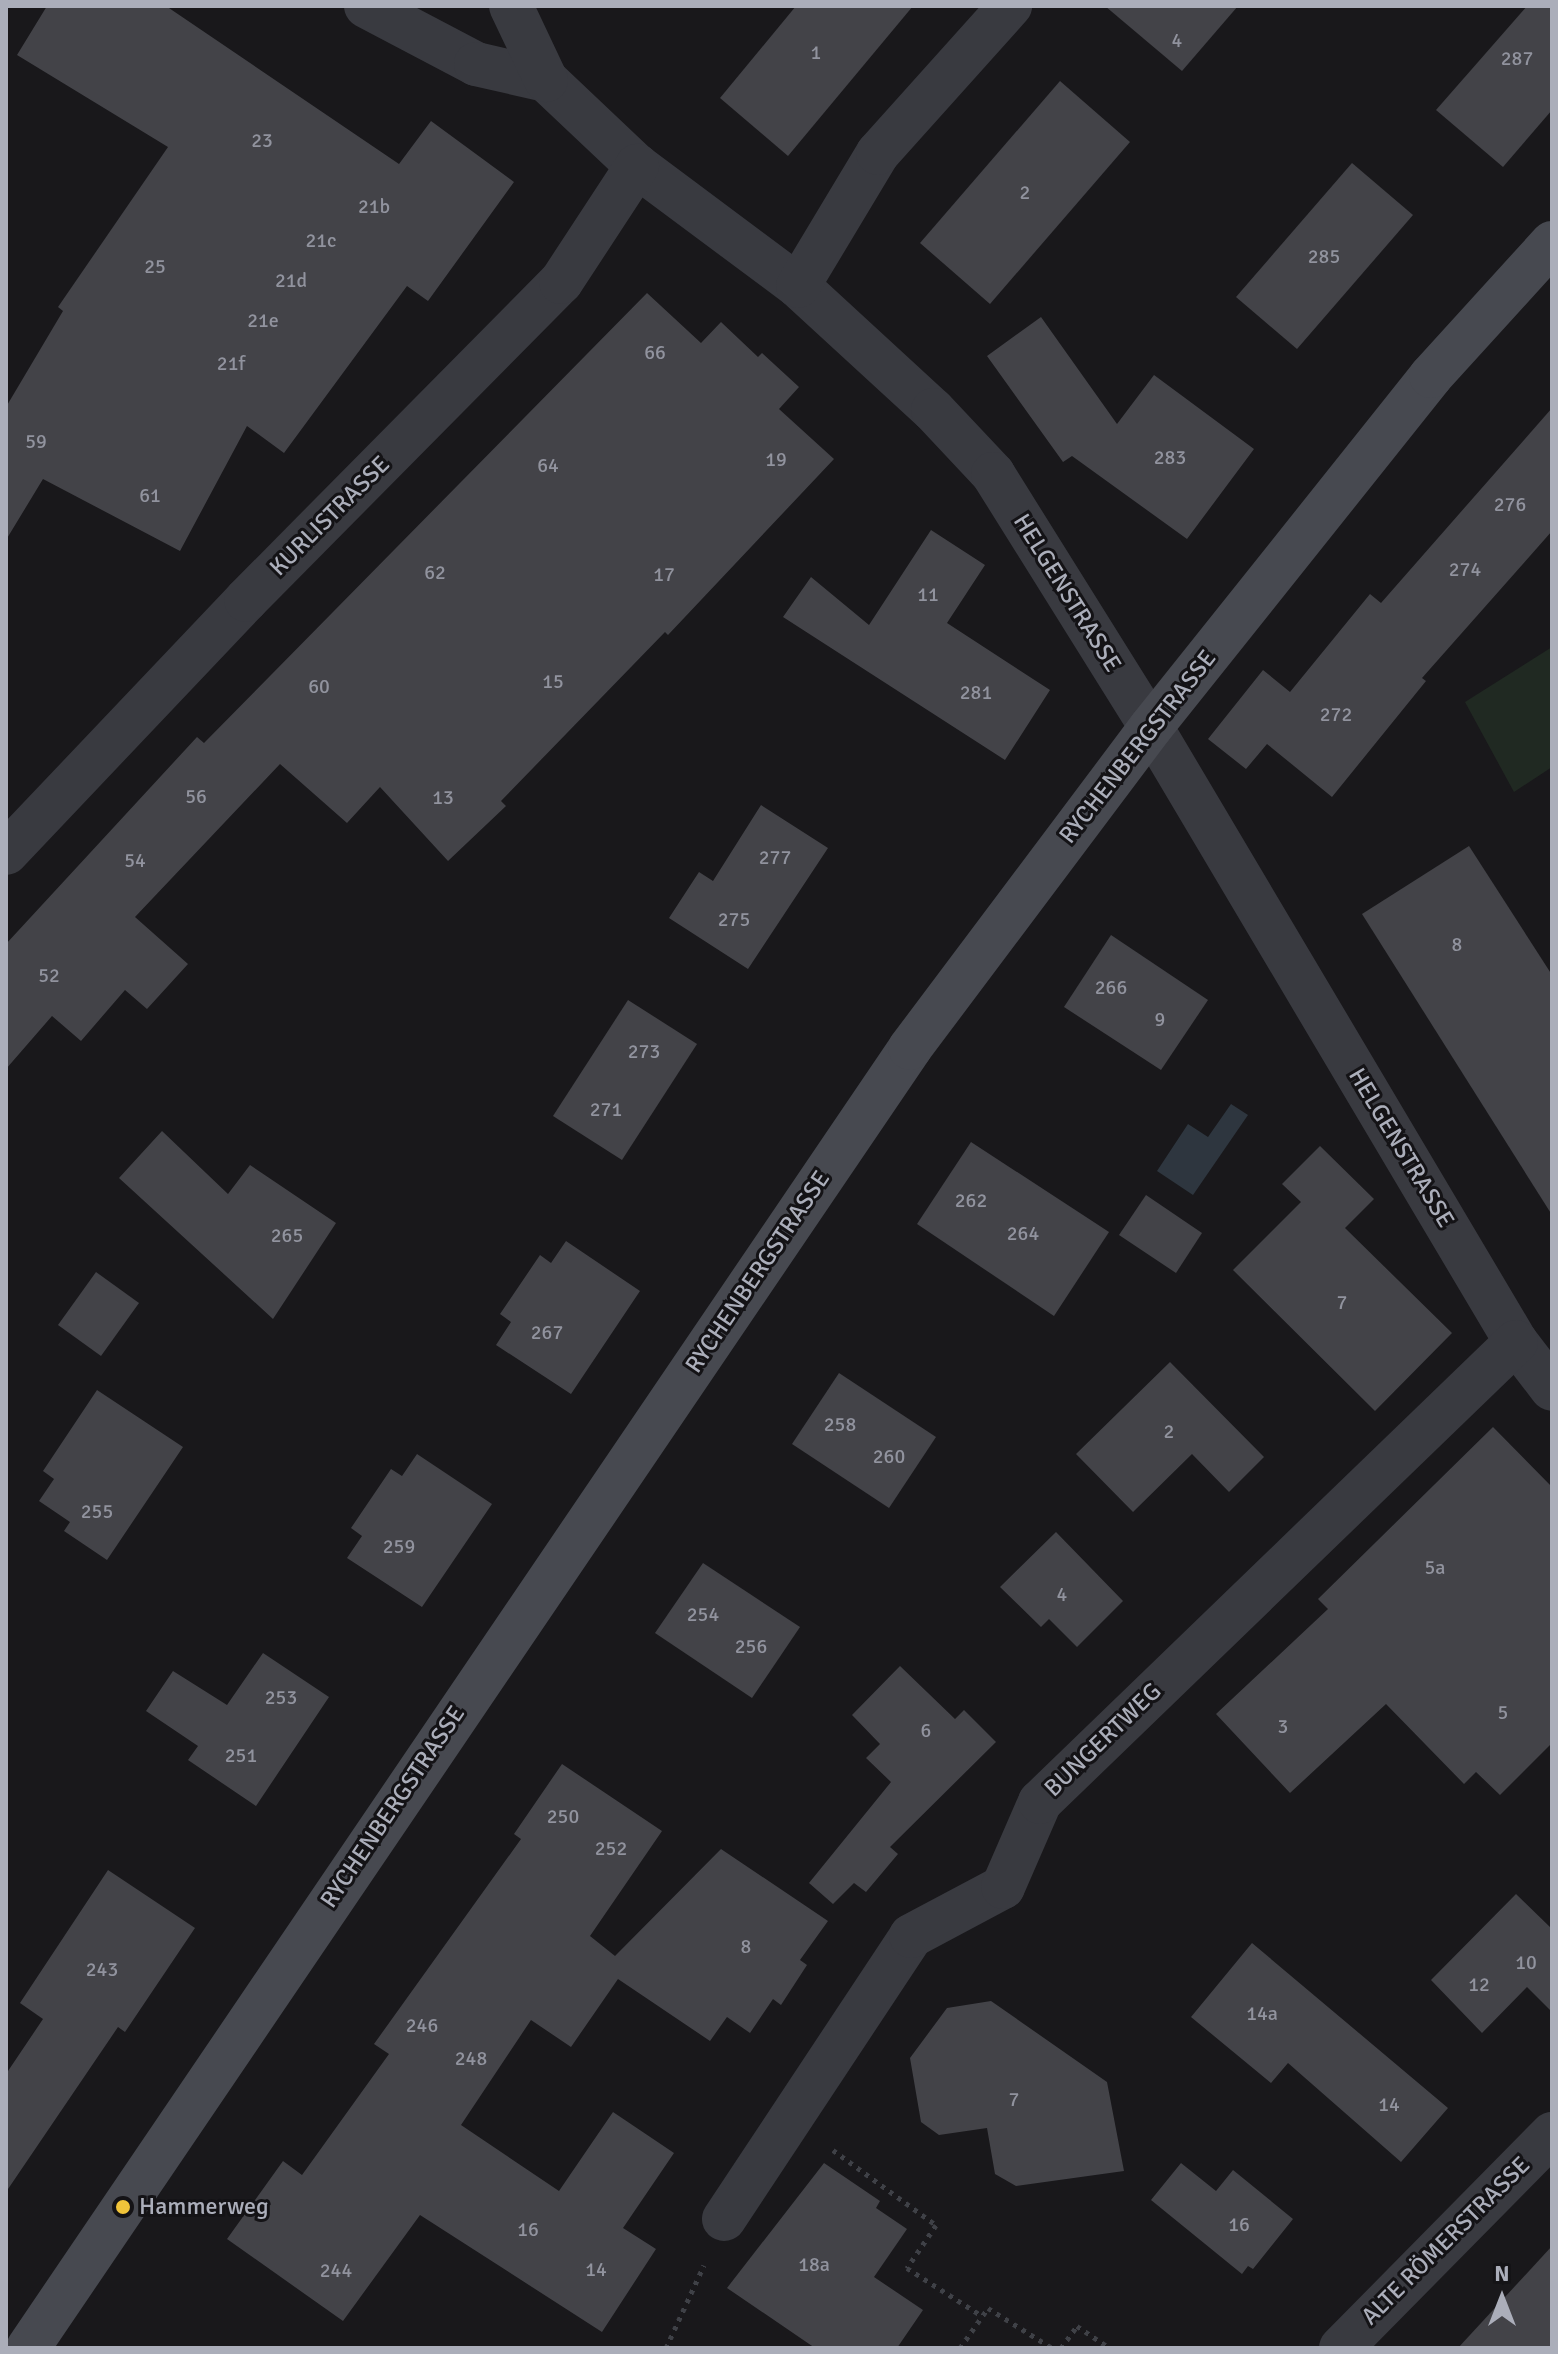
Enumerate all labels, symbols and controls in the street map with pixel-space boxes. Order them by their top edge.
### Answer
house number: 4 [1172,28,1182,52]
house number: 1 [811,40,821,64]
house number: 287 [1501,46,1533,70]
house number: 23 [251,128,273,152]
house number: 2 [1020,180,1030,204]
house number: 21b [358,194,390,218]
house number: 21c [305,228,337,252]
house number: 285 [1308,244,1340,268]
house number: 25 [144,254,166,278]
house number: 21d [275,268,307,292]
house number: 21e [247,308,279,332]
house number: 66 [644,340,666,364]
house number: 21f [217,351,245,375]
house number: 59 [25,429,47,453]
house number: 283 [1154,445,1186,469]
house number: 19 [765,447,787,471]
street label: KURLISTRASSE [264,450,396,582]
house number: 64 [537,453,559,477]
house number: 61 [139,483,161,507]
house number: 276 [1494,492,1526,516]
street label: HELGENSTRASSE [1007,509,1127,677]
house number: 274 [1449,557,1481,581]
house number: 62 [424,560,446,584]
house number: 17 [653,562,675,586]
house number: 11 [917,582,939,606]
street label: RYCHENBERGSTRASSE [1054,645,1222,849]
house number: 15 [542,669,564,693]
house number: 60 [308,674,330,698]
house number: 281 [960,680,992,704]
house number: 272 [1320,702,1352,726]
house number: 56 [185,784,207,808]
house number: 13 [432,785,454,809]
house number: 277 [759,845,791,869]
house number: 54 [124,848,146,872]
house number: 275 [718,907,750,931]
house number: 8 [1452,932,1462,956]
house number: 52 [38,963,60,987]
house number: 266 [1095,975,1127,999]
house number: 9 [1155,1007,1165,1031]
house number: 273 [628,1039,660,1063]
street label: HELGENSTRASSE [1342,1063,1460,1233]
house number: 271 [590,1097,622,1121]
street label: RYCHENBERGSTRASSE [680,1166,836,1378]
house number: 262 [955,1188,987,1212]
house number: 264 [1007,1221,1039,1245]
house number: 265 [271,1223,303,1247]
house number: 7 [1337,1290,1347,1314]
house number: 267 [531,1320,563,1344]
house number: 258 [824,1412,856,1436]
house number: 2 [1164,1419,1174,1443]
house number: 260 [873,1444,905,1468]
house number: 255 [81,1499,113,1523]
house number: 259 [383,1534,415,1558]
house number: 5a [1425,1555,1445,1579]
house number: 4 [1057,1582,1067,1606]
house number: 254 [687,1602,719,1626]
house number: 256 [735,1634,767,1658]
street label: BUNGERTWEG [1039,1677,1167,1803]
house number: 253 [265,1685,297,1709]
house number: 5 [1498,1700,1508,1724]
street label: RYCHENBERGSTRASSE [315,1701,471,1913]
house number: 3 [1278,1714,1288,1738]
house number: 6 [921,1718,931,1742]
house number: 251 [225,1743,257,1767]
house number: 250 [547,1804,579,1828]
house number: 252 [595,1836,627,1860]
house number: 8 [741,1934,751,1958]
house number: 10 [1515,1950,1537,1974]
house number: 243 [86,1957,118,1981]
house number: 12 [1468,1972,1490,1996]
house number: 14a [1246,2001,1278,2025]
house number: 246 [406,2013,438,2037]
house number: 248 [455,2046,487,2070]
house number: 7 [1009,2087,1019,2111]
house number: 14 [1378,2092,1400,2116]
street label: ALTE RÖMERSTRASSE [1356,2151,1536,2331]
place label: Hammerweg [139,2193,269,2221]
marker: Hammerweg [114,2198,132,2216]
house number: 16 [1228,2212,1250,2236]
house number: 16 [517,2217,539,2241]
house number: 18a [798,2252,830,2276]
house number: 14 [585,2257,607,2281]
house number: 244 [320,2258,352,2282]
north arrow [1462,2258,1542,2338]
text: N [1494,2260,1510,2287]

